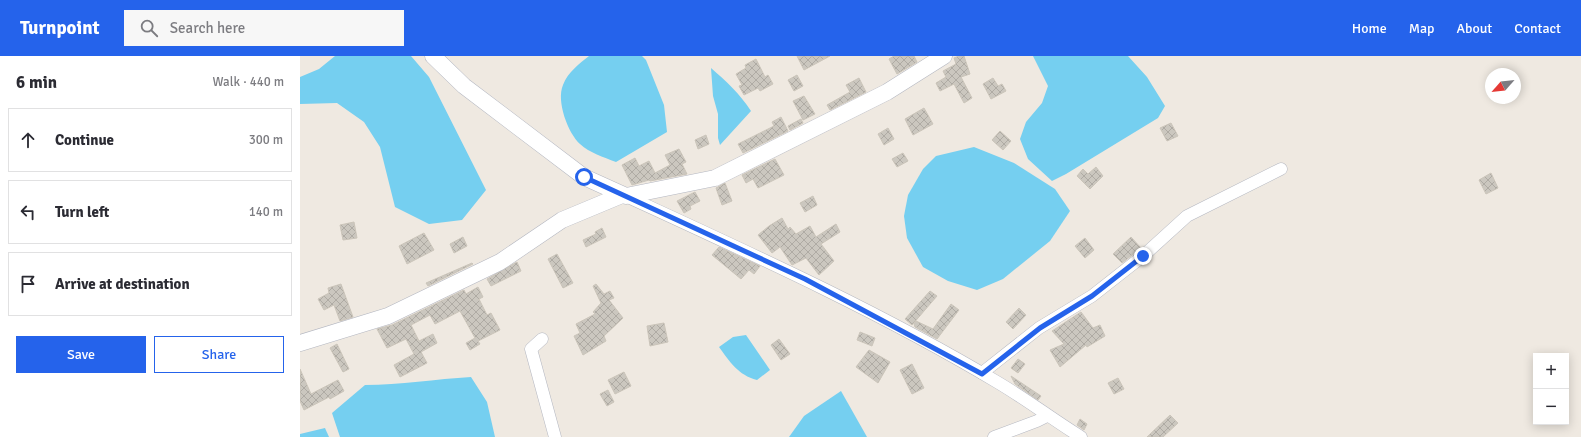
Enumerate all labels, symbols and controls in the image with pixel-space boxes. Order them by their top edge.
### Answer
search box [124,10,404,46]
text: Turnpoint [20,16,100,40]
icon: search [138,17,160,39]
text: Search here [170,19,245,37]
text: Home [1352,20,1387,37]
text: Map [1409,20,1434,37]
text: About [1456,20,1492,37]
text: Contact [1514,20,1561,37]
north arrow [1485,68,1521,104]
text: 6 min [16,72,57,93]
text: Walk · 440 m [213,74,284,90]
icon: ahead [17,129,39,151]
text: Continue [55,131,114,149]
text: 300 m [249,132,283,148]
route start [575,168,593,186]
icon: left [17,201,39,223]
text: Turn left [55,203,109,221]
text: 140 m [249,204,283,220]
route end [1134,247,1152,265]
icon: arrive [17,273,39,295]
text: Arrive at destination [55,275,190,293]
button: Save [16,336,146,373]
button: Share [154,336,284,373]
map controls [1533,353,1569,425]
button: + [1533,353,1569,389]
button: − [1533,389,1569,425]

